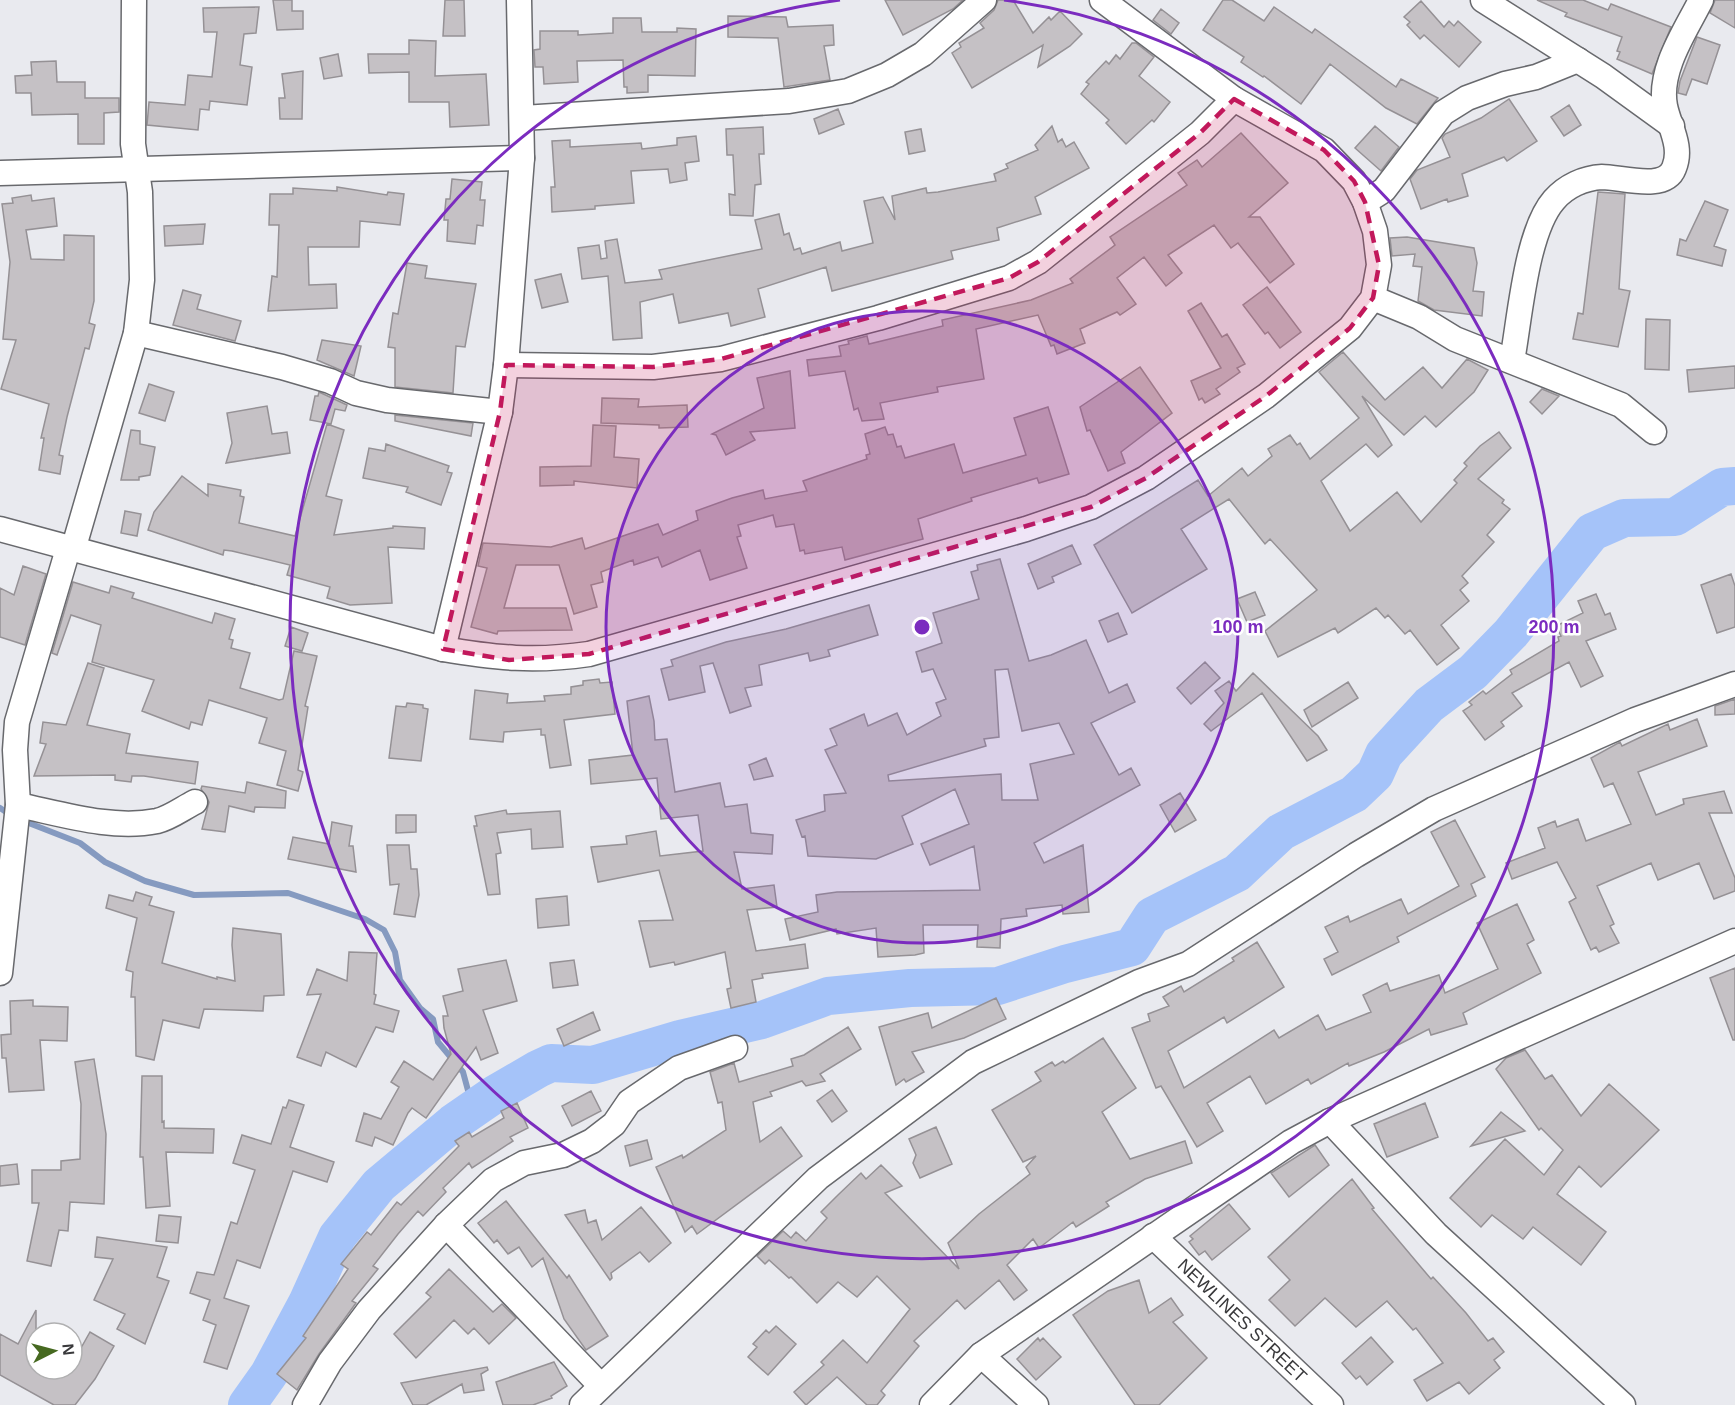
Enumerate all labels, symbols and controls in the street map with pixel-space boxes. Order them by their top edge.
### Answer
centre of rings [912,617,932,637]
text: 100 m [1212,617,1264,637]
text: 200 m [1528,617,1580,637]
street label: NEWLINES STREET [1174,1255,1311,1387]
north arrow [24,1321,84,1381]
text: N [59,1343,77,1356]

